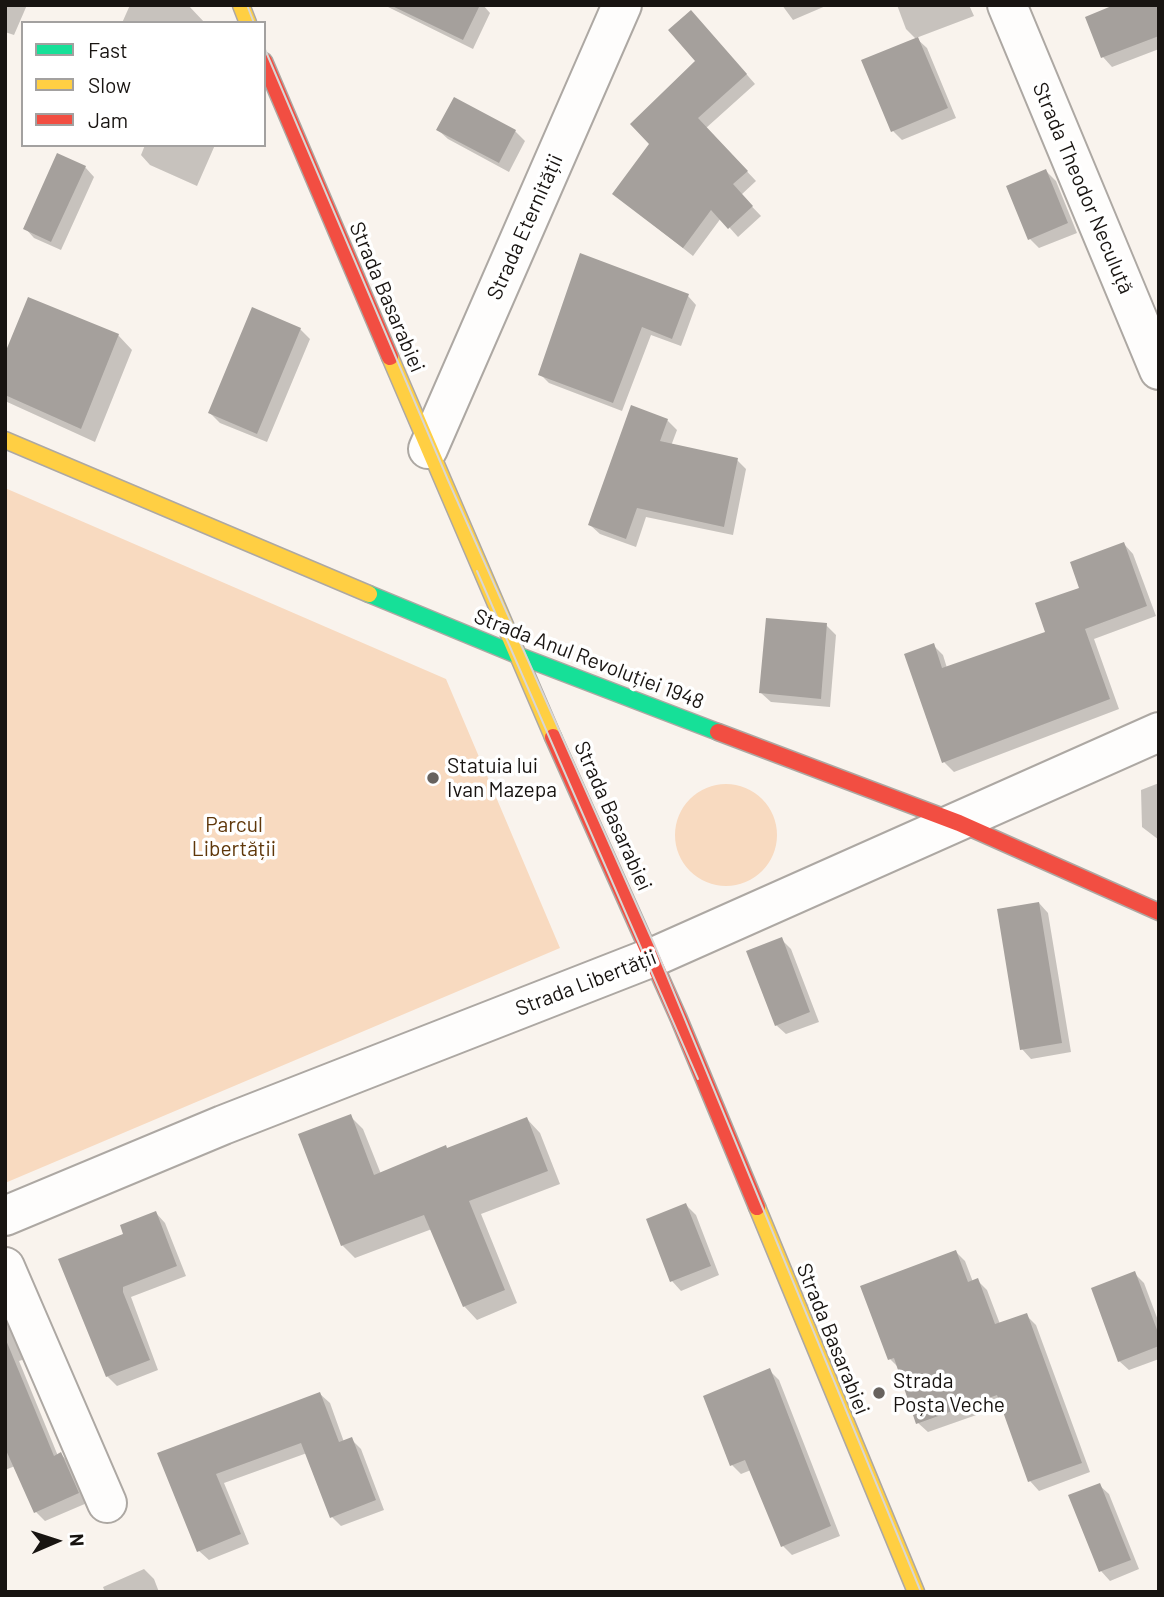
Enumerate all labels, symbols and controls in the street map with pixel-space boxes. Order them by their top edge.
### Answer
legend [21,21,266,147]
text: Fast [88,37,128,62]
text: Slow [88,72,131,97]
street label: Strada Theodor Neculuță [1027,79,1139,297]
text: Jam [88,107,128,132]
street label: Strada Eternității [482,150,568,304]
street label: Strada Basarabiei [344,218,430,376]
street label: Strada Anul Revoluției 1948 [470,603,708,715]
street label: Strada Basarabiei [569,737,657,895]
place label: Statuia lui Ivan Mazepa [447,753,557,803]
marker: Statuia lui Ivan Mazepa [425,770,441,786]
park label: Parcul Libertății [192,812,276,862]
street label: Strada Libertății [512,945,660,1021]
street label: Strada Basarabiei [791,1260,875,1418]
place label: Strada Poșta Veche [893,1368,1005,1418]
marker: Strada Poșta Veche [871,1385,887,1401]
north arrow [21,1506,91,1576]
text: N [66,1533,89,1547]

